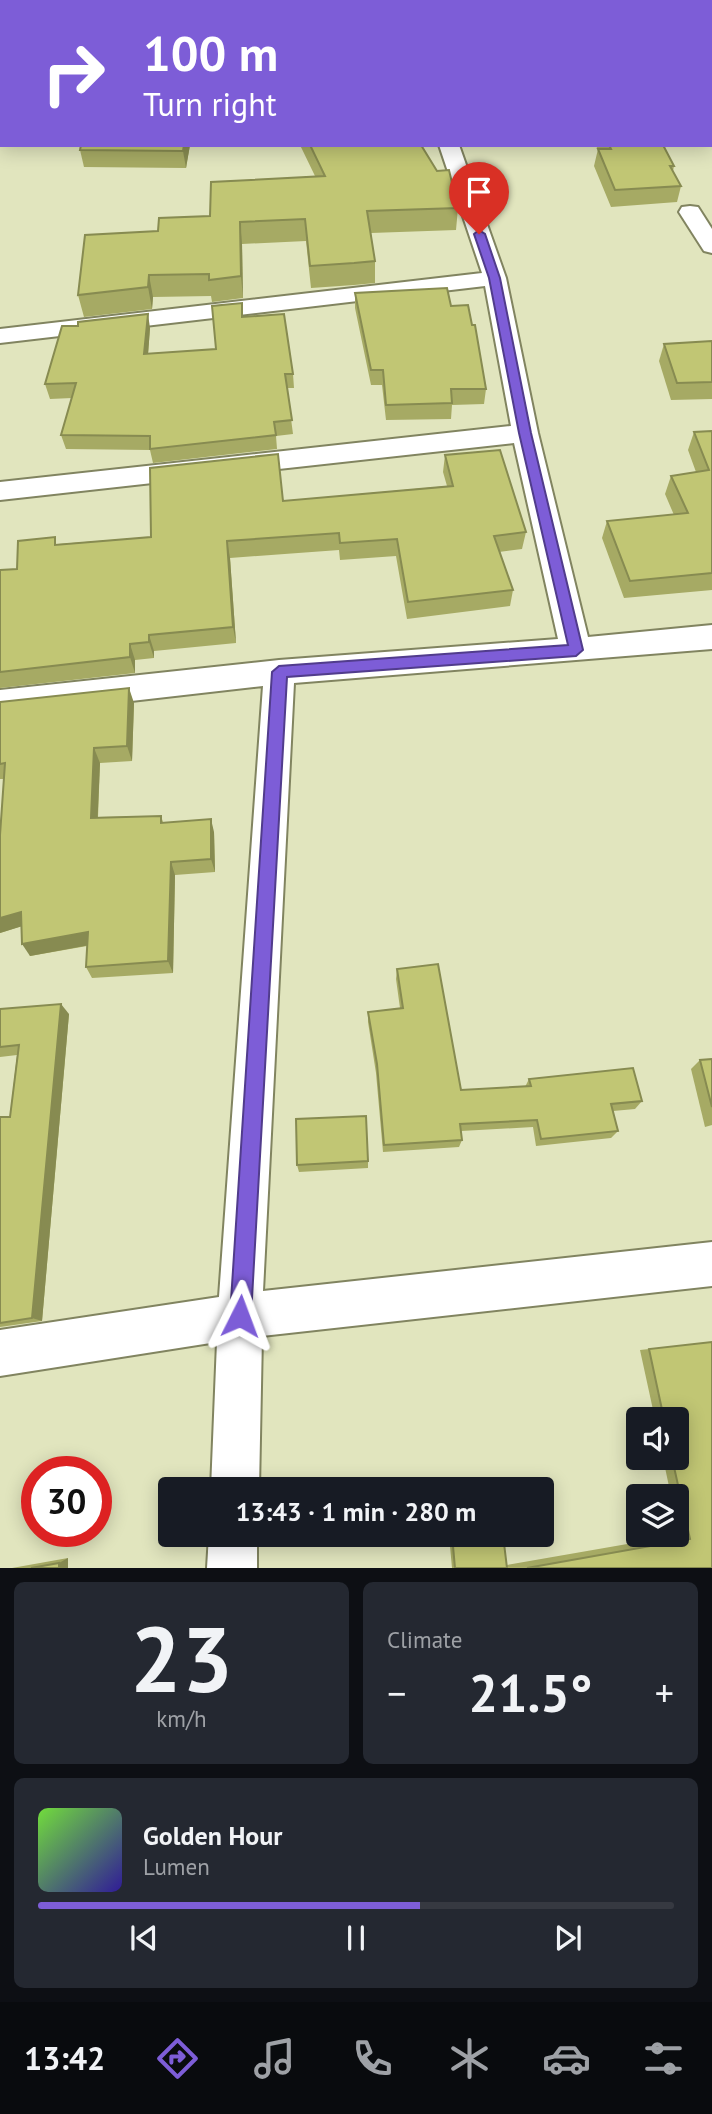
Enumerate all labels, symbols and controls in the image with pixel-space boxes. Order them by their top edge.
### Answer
text: 100 m [143,21,278,85]
icon: right [28,28,119,119]
text: Turn right [143,83,277,125]
pin [449,162,509,234]
icon: arrive [460,173,498,211]
position arrow [203,1279,277,1353]
map controls [626,1407,689,1547]
button: sound [626,1407,689,1470]
speed limit sign: 30 [21,1456,112,1547]
button: layers [626,1484,689,1547]
text: 13:43 · 1 min · 280 m [236,1495,476,1528]
text: 23 [130,1599,233,1717]
text: Climate [387,1625,462,1654]
text: 21.5° [469,1659,592,1726]
text: − [387,1668,406,1717]
text: + [655,1668,674,1717]
text: km/h [156,1704,207,1733]
text: Golden Hour [143,1819,282,1852]
text: Lumen [143,1852,210,1881]
icon: previous [125,1919,163,1957]
icon: pause [337,1919,375,1957]
icon: next [549,1919,587,1957]
icon: directions [153,2034,202,2083]
icon: music [250,2034,299,2083]
icon: phone [348,2034,397,2083]
icon: climate [445,2034,494,2083]
icon: car [542,2034,591,2083]
icon: filters [639,2034,688,2083]
text: 13:42 [24,2037,105,2079]

